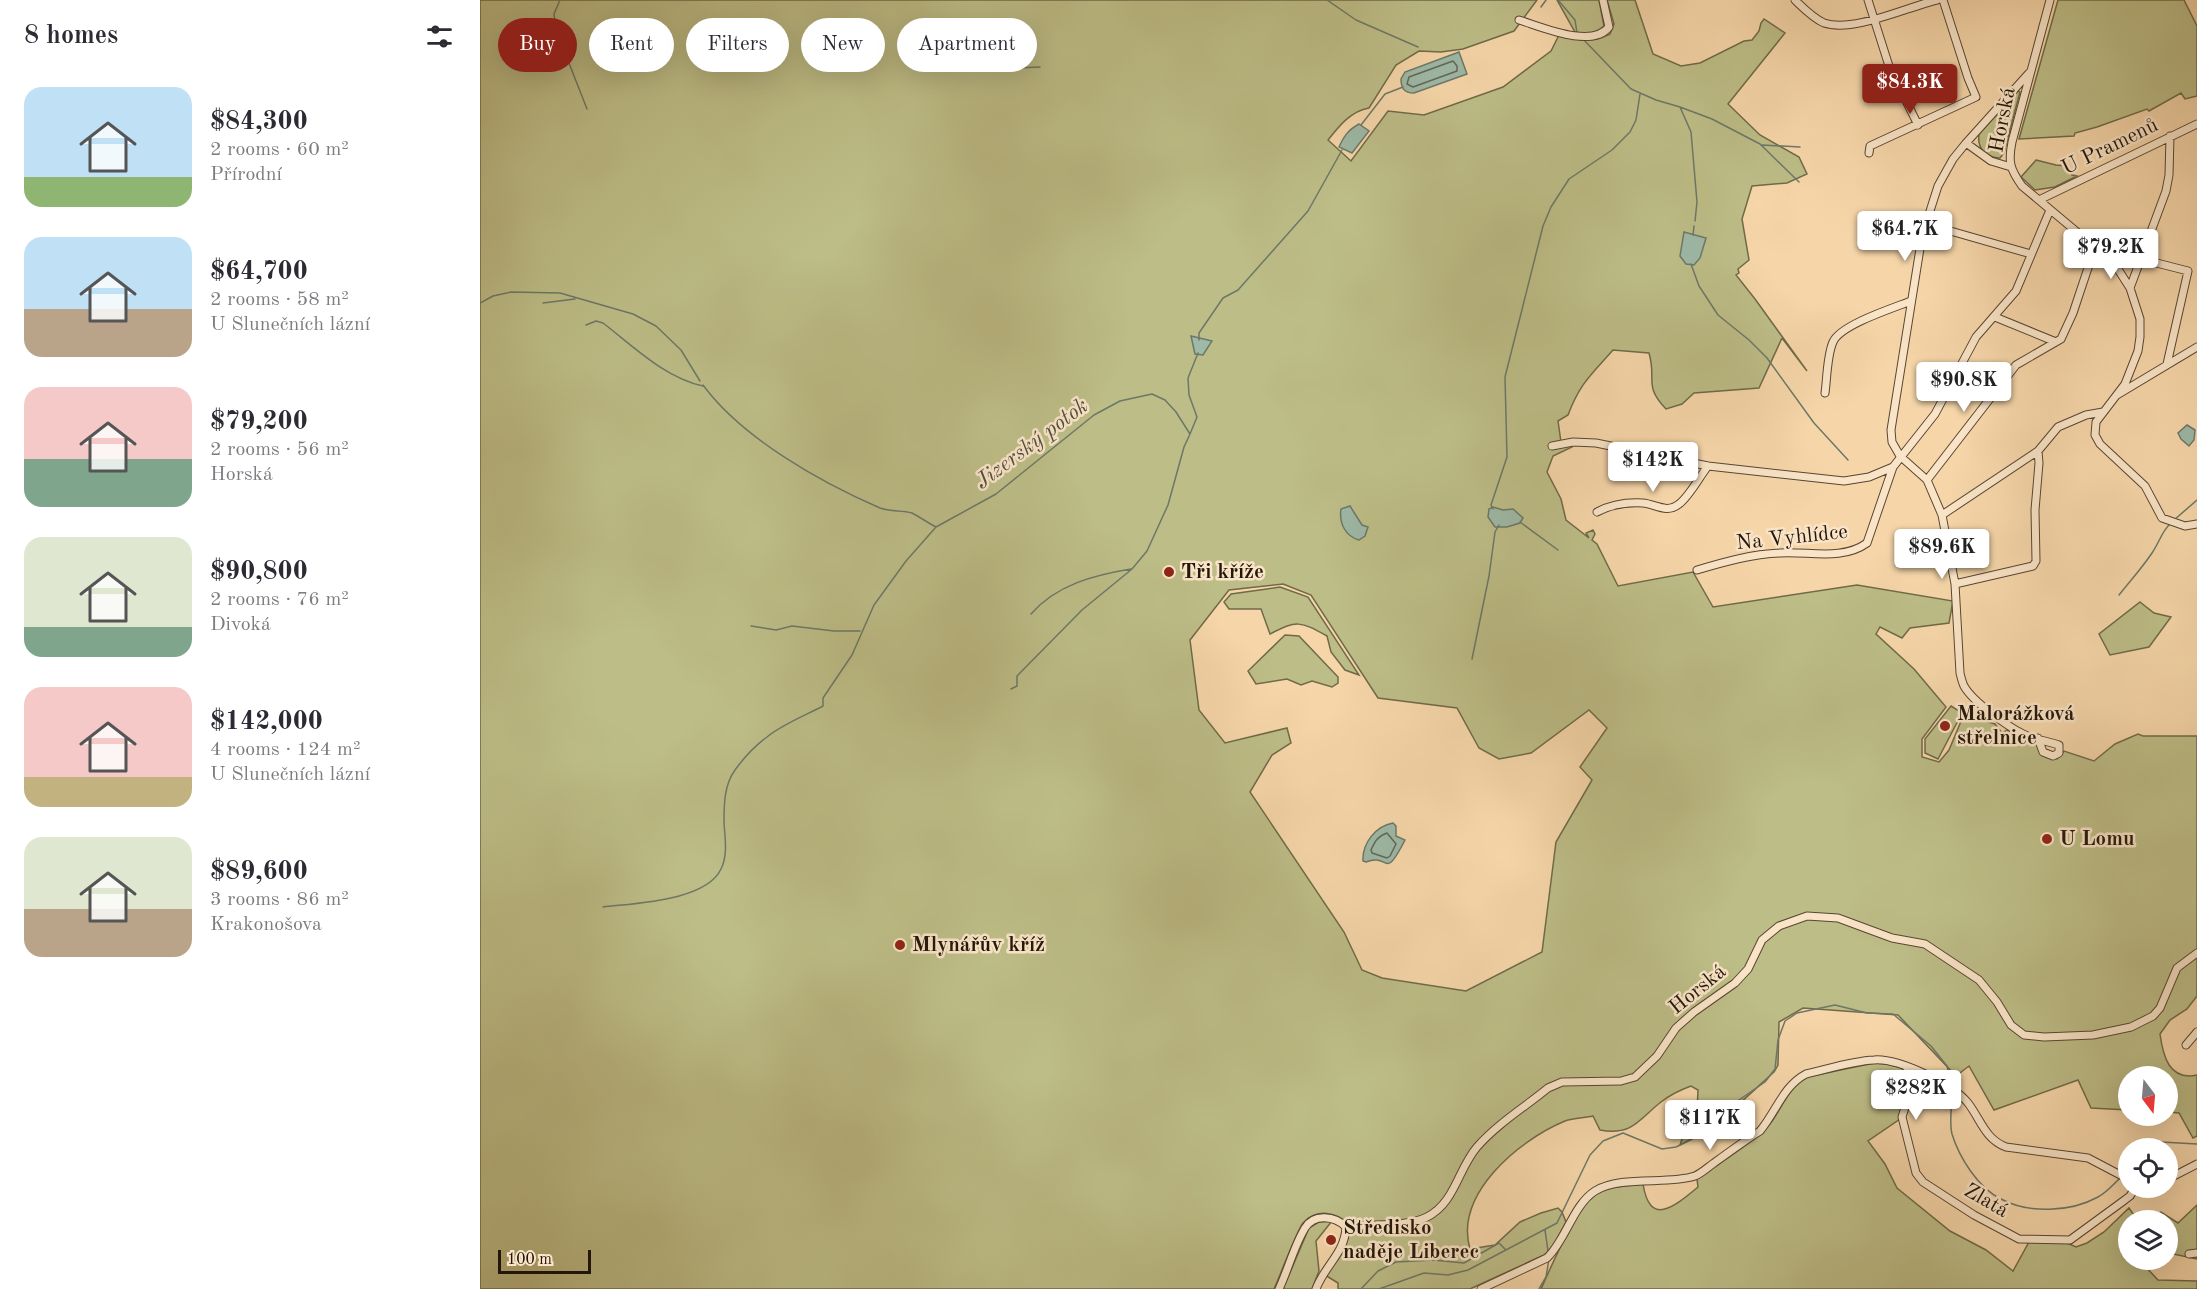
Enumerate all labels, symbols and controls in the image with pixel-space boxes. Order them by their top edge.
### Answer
chip: Buy [498,18,577,72]
chip: Rent [589,18,674,72]
chip: Filters [686,18,789,72]
chip: New [801,18,885,72]
chip: Apartment [897,18,1037,72]
icon: filters [423,20,456,53]
text: 8 homes [24,23,118,49]
pin: $84.3K [1861,64,1959,115]
text: $84.3K [1876,73,1944,93]
street label: Horská [1986,86,2020,154]
text: $84,300 [210,109,308,135]
icon: home [72,111,144,183]
street label: U Pramenů [2058,115,2162,179]
text: 2 rooms · 60 m² [210,140,349,160]
text: Přírodní [210,165,282,185]
pin: $64.7K [1856,211,1954,262]
text: $64.7K [1871,220,1939,240]
pin: $79.2K [2062,229,2160,280]
text: $79.2K [2077,238,2145,258]
text: $64,700 [210,259,308,285]
icon: home [72,261,144,333]
text: 2 rooms · 58 m² [210,290,349,310]
text: U Slunečních lázní [210,315,370,335]
pin: $90.8K [1915,362,2013,413]
text: $90.8K [1930,371,1998,391]
water label: Jizerský potok [972,395,1093,493]
text: $79,200 [210,409,308,435]
icon: home [72,411,144,483]
text: 2 rooms · 56 m² [210,440,349,460]
pin: $142K [1611,442,1695,493]
text: $142K [1622,451,1684,471]
text: Horská [210,465,273,485]
street label: Na Vyhlídce [1735,522,1849,554]
pin: $89.6K [1893,529,1991,580]
text: $89.6K [1908,538,1976,558]
text: $90,800 [210,559,308,585]
icon: home [72,561,144,633]
place label: Tři kříže [1181,562,1264,583]
marker: Tři kříže [1162,565,1176,579]
text: 2 rooms · 76 m² [210,590,349,610]
text: Divoká [210,615,271,635]
place label: Malorážková střelnice [1957,704,2075,749]
text: $142,000 [210,709,323,735]
icon: home [72,711,144,783]
marker: Malorážková střelnice [1938,719,1952,733]
text: 4 rooms · 124 m² [210,740,360,760]
text: U Slunečních lázní [210,765,370,785]
place label: U Lomu [2059,829,2135,850]
marker: U Lomu [2040,832,2054,846]
text: $89,600 [210,859,308,885]
icon: home [72,861,144,933]
text: 3 rooms · 86 m² [210,890,349,910]
text: Krakonošova [210,915,322,935]
place label: Mlynářův kříž [912,935,1045,956]
marker: Mlynářův kříž [893,938,907,952]
street label: Horská [1666,961,1730,1019]
north arrow [2118,1066,2178,1126]
map controls [2118,1066,2178,1270]
pin: $282K [1874,1070,1958,1121]
text: $282K [1885,1079,1947,1099]
pin: $117K [1668,1100,1752,1151]
text: $117K [1679,1109,1741,1129]
button: locate [2118,1138,2178,1198]
street label: Zlatá [1960,1180,2012,1222]
button: layers [2118,1210,2178,1270]
place label: Středisko naděje Liberec [1343,1218,1479,1263]
marker: Středisko naděje Liberec [1324,1233,1338,1247]
scale bar [498,1247,591,1274]
text: 100 m [507,1252,552,1268]

